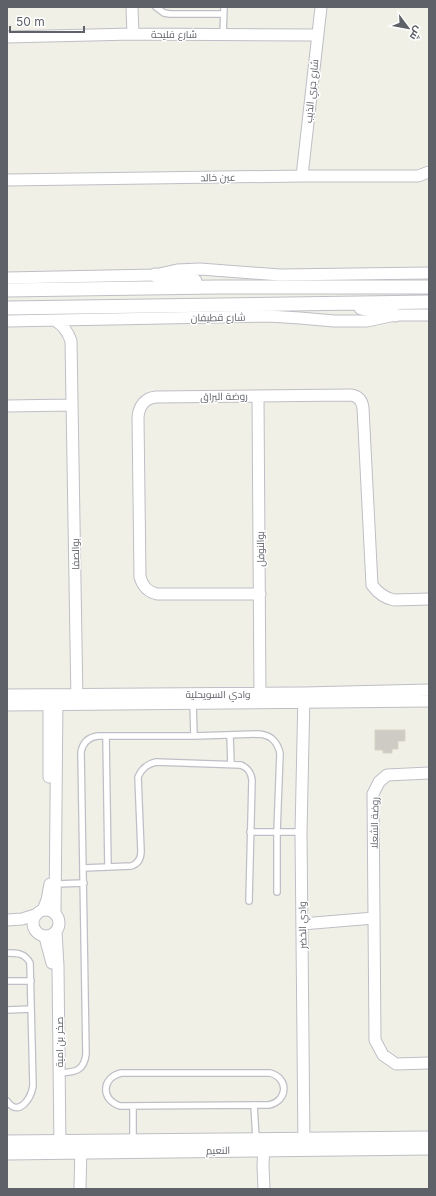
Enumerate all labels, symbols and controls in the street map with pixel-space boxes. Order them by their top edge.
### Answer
scale bar [10,8,84,34]
north arrow [388,8,428,48]
text: 50 m [16,14,45,29]
text: ش [407,24,426,43]
street label: شارع فليحة [151,28,197,41]
street label: شارع جري الذيب [302,58,322,124]
street label: عين خالد [200,171,236,184]
street label: شارع قطيفان [191,311,245,324]
street label: روضة البراق [200,390,248,403]
street label: بوالنوفل [254,531,267,567]
street label: بوالصفا [69,538,81,570]
street label: وادي السويحلية [185,688,251,702]
street label: روضة الشعلا [368,797,380,849]
street label: وادي الخضر [296,901,310,950]
street label: صخر بن امية [53,1017,66,1067]
street label: النعيم [206,1144,230,1158]

